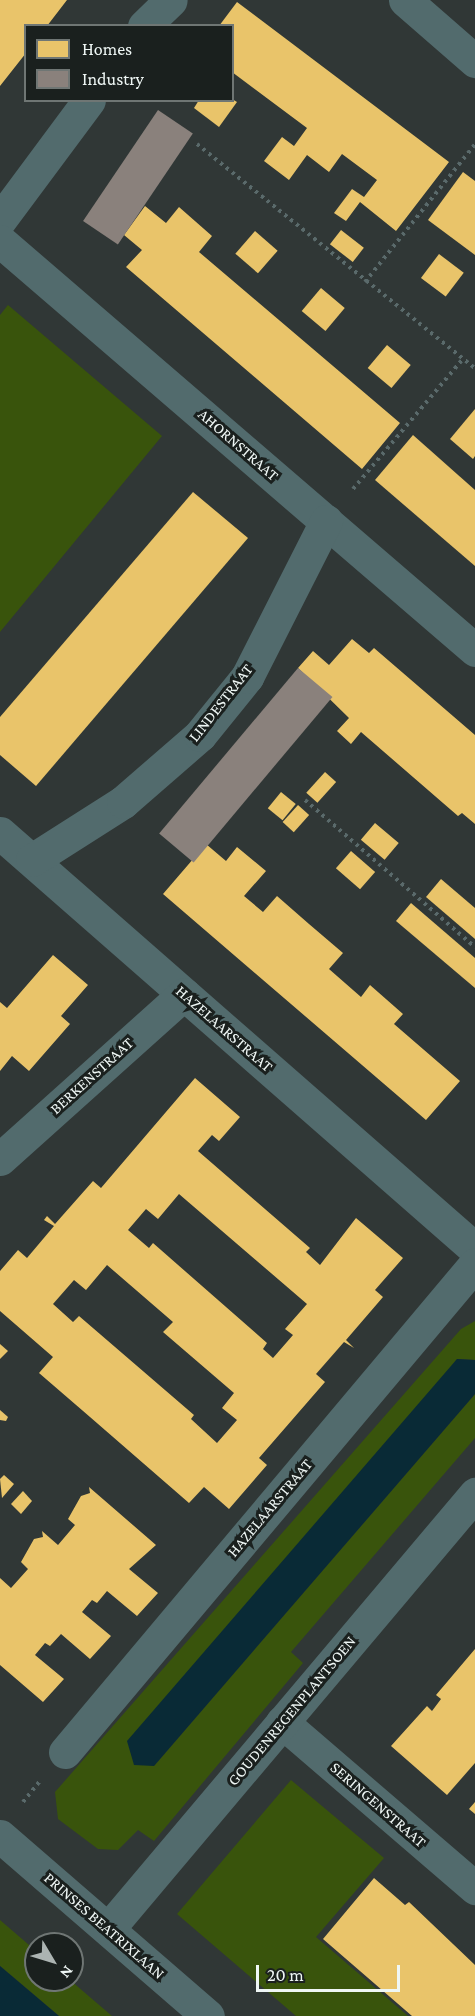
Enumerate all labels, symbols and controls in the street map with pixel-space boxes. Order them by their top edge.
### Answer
legend [24,24,234,102]
text: Homes [82,39,132,59]
text: Industry [82,69,144,89]
street label: AHORNSTRAAT [194,405,282,485]
street label: LINDESTRAAT [185,660,257,746]
street label: HAZELAARSTRAAT [172,982,276,1076]
street label: BERKENSTRAAT [46,1034,138,1118]
street label: HAZELAARSTRAAT [223,1455,317,1561]
street label: GOUDENREGENPLANTSOEN [224,1632,360,1790]
street label: SERINGENSTRAAT [326,1758,430,1852]
street label: PRINSES BEATRIXLAAN [40,1869,168,1983]
north arrow [24,1932,84,1992]
scale bar [259,1953,403,1991]
text: 20 m [267,1965,304,1985]

